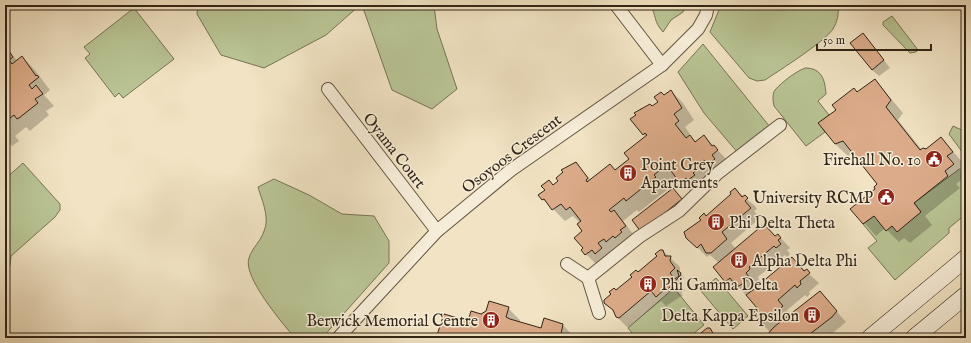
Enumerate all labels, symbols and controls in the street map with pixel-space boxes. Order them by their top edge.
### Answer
scale bar [817,26,931,52]
text: 50 m [823,33,845,48]
street label: Oyama Court [358,109,429,193]
street label: Osoyoos Crescent [458,110,566,199]
public building icon: Firehall No. 10 [924,149,944,169]
place label: Firehall No. 10 [823,151,921,171]
place label: Point Grey Apartments [640,156,718,194]
building icon: Point Grey Apartments [618,163,638,183]
public building icon: University RCMP [876,187,896,207]
place label: University RCMP [753,189,873,209]
building icon: Phi Delta Theta [706,212,726,232]
place label: Phi Delta Theta [729,214,835,234]
building icon: Alpha Delta Phi [729,250,749,270]
place label: Alpha Delta Phi [751,252,857,272]
building icon: Phi Gamma Delta [638,274,658,294]
place label: Phi Gamma Delta [661,276,778,296]
building icon: Delta Kappa Epsilon [802,305,822,325]
place label: Delta Kappa Epsilon [661,307,799,327]
building icon: Berwick Memorial Centre [481,310,501,330]
place label: Berwick Memorial Centre [307,312,478,332]

